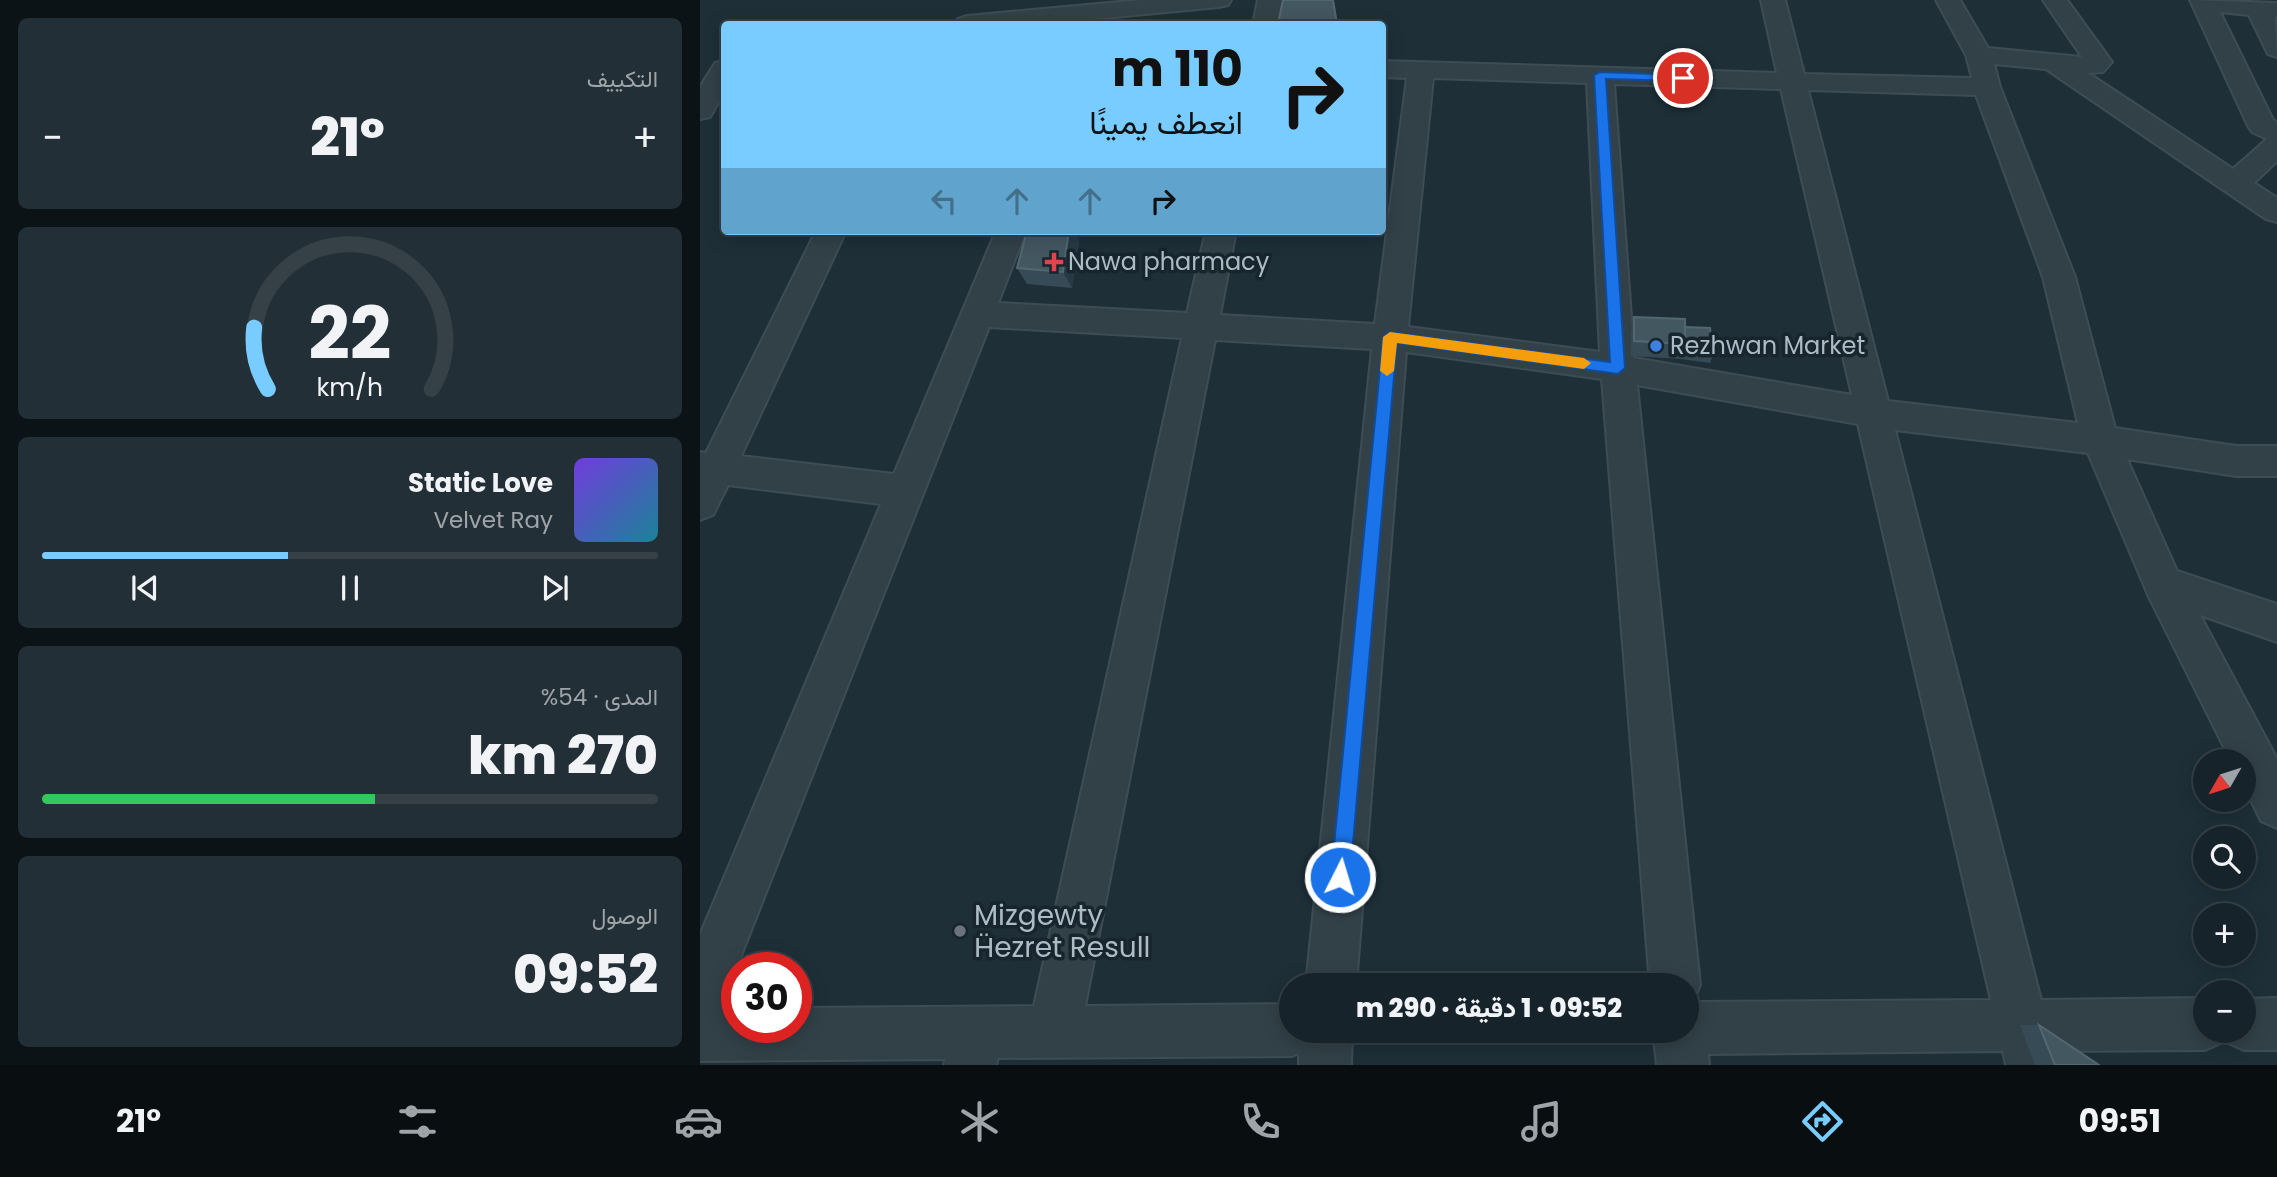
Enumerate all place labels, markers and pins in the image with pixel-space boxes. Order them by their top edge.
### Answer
pin [1653,48,1713,108]
place label: Nawa pharmacy [1068,245,1270,278]
marker: Nawa pharmacy [1046,254,1062,270]
place label: Rezhwan Market [1670,329,1865,362]
marker: Rezhwan Market [1648,338,1664,354]
place label: Mizgewty Ḧezret Resull [974,896,1151,967]
marker: Mizgewty Ḧezret Resull [952,923,968,939]

